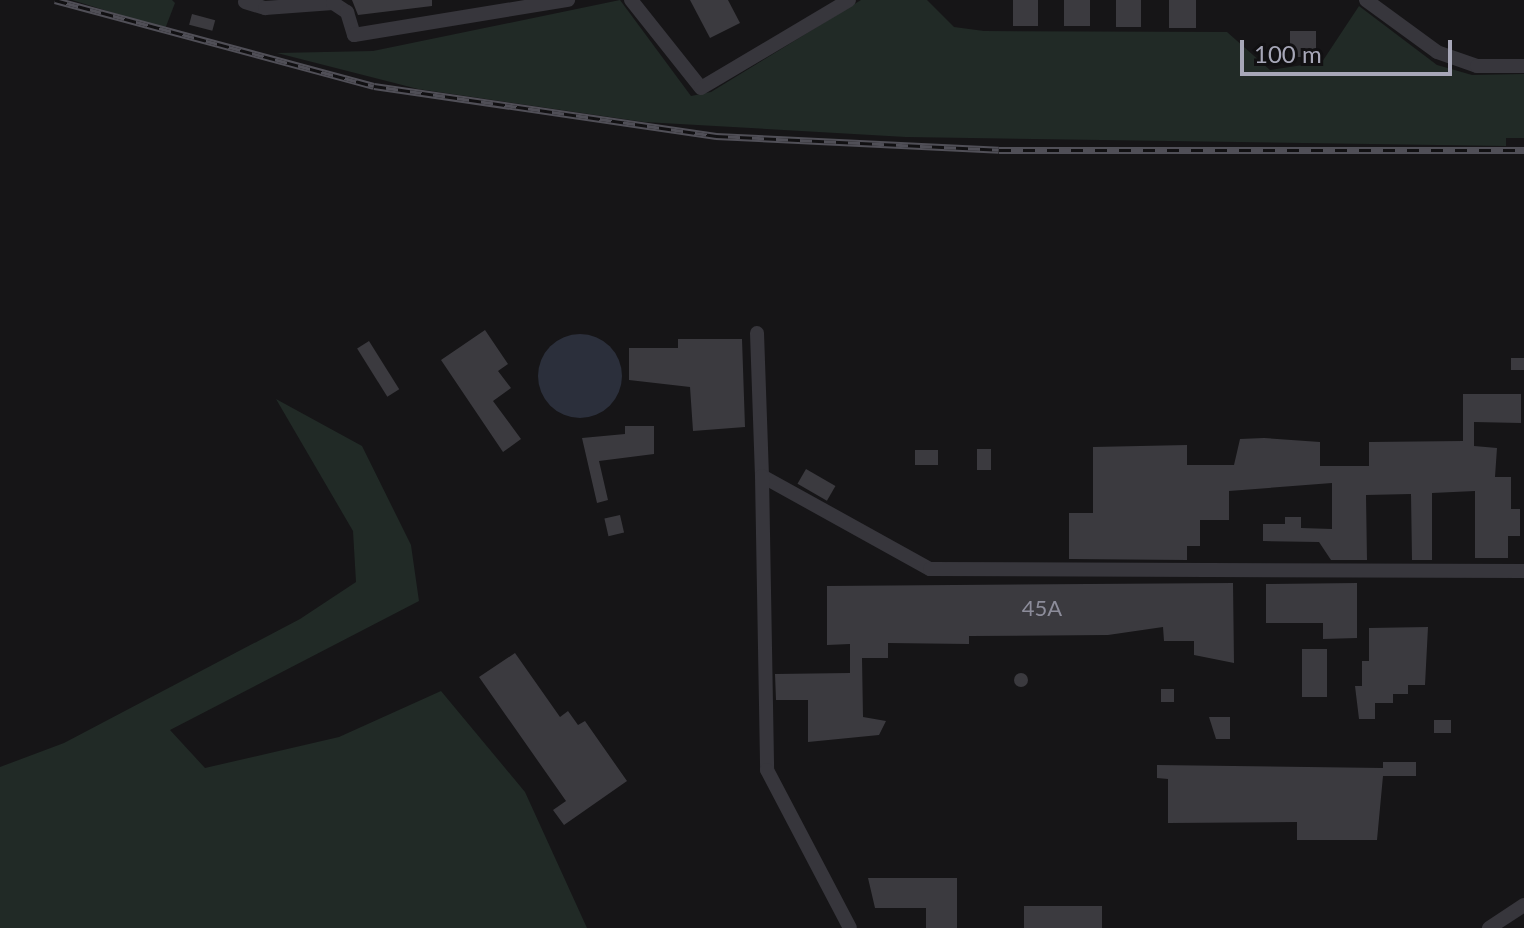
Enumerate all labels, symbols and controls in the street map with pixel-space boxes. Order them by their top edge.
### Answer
scale bar [1244,24,1456,74]
text: 100 m [1254,39,1322,68]
house number: 45A [1022,595,1062,621]

